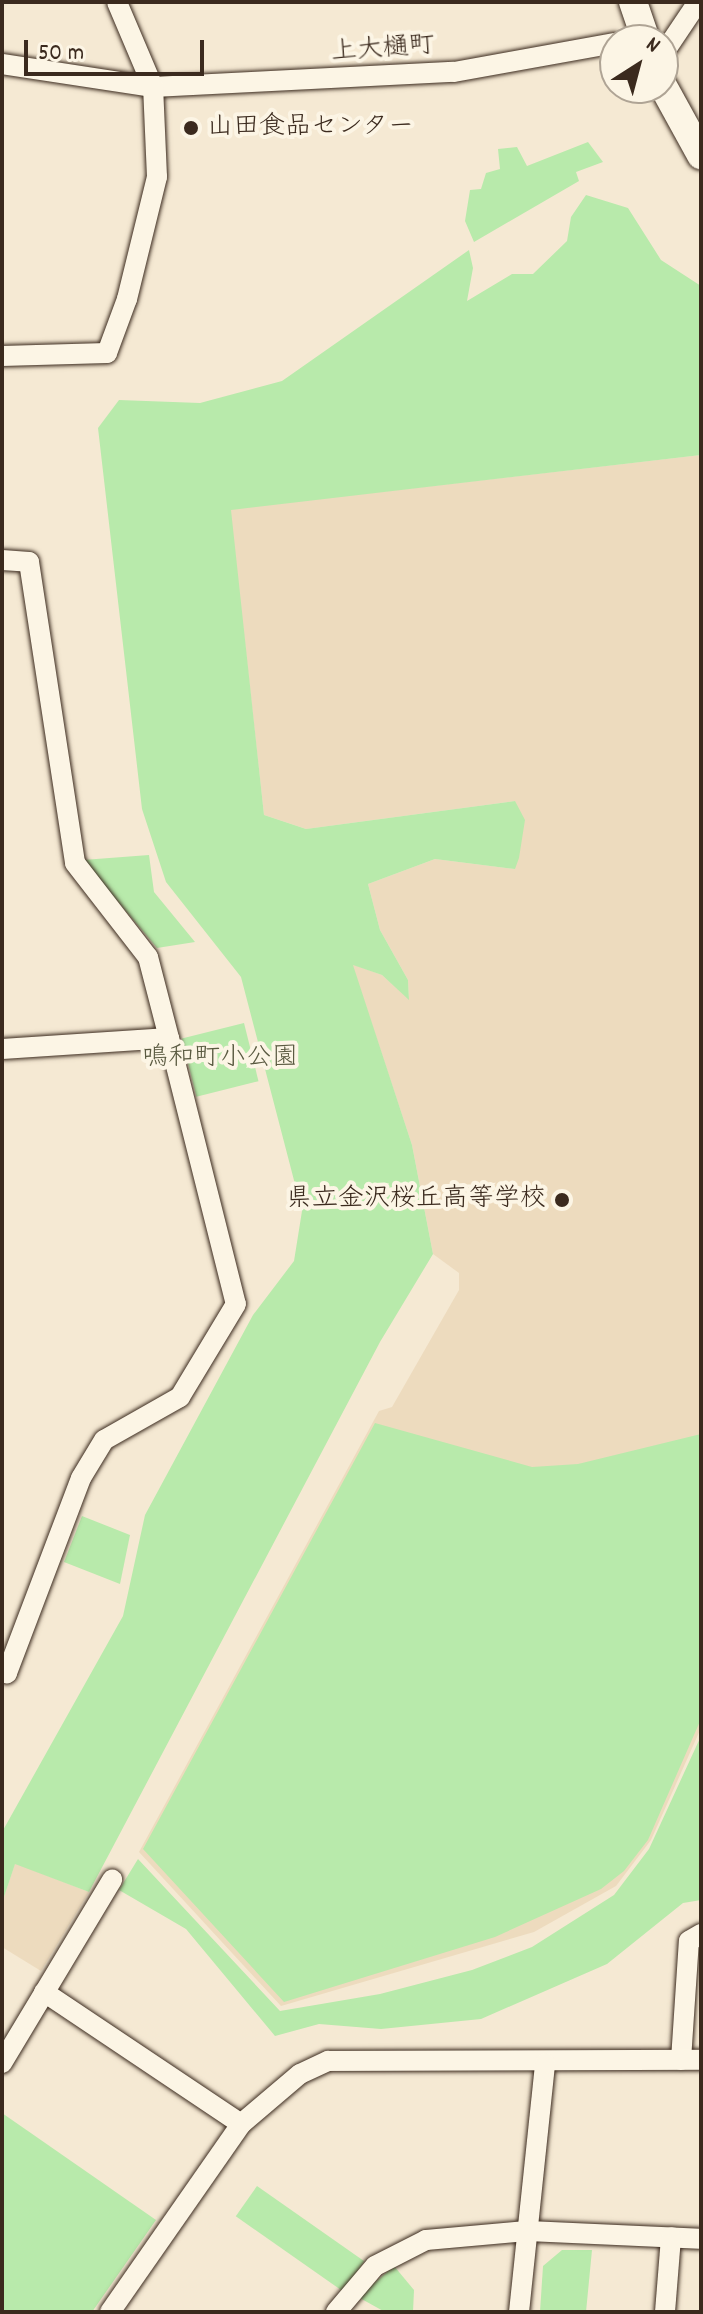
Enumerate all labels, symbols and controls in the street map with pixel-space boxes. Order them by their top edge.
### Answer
scale bar [28,24,208,74]
north arrow [599,24,679,104]
text: N [639,30,666,62]
street label: 上大樋町 [330,31,436,69]
text: 50 m [38,37,84,71]
place label: 山田食品センター [207,112,415,144]
marker: 山田食品センター [182,119,200,137]
park label: 鳴和町小公園 [142,1043,298,1075]
place label: 県立金沢桜丘高等学校 [286,1184,546,1216]
marker: 県立金沢桜丘高等学校 [553,1191,571,1209]

